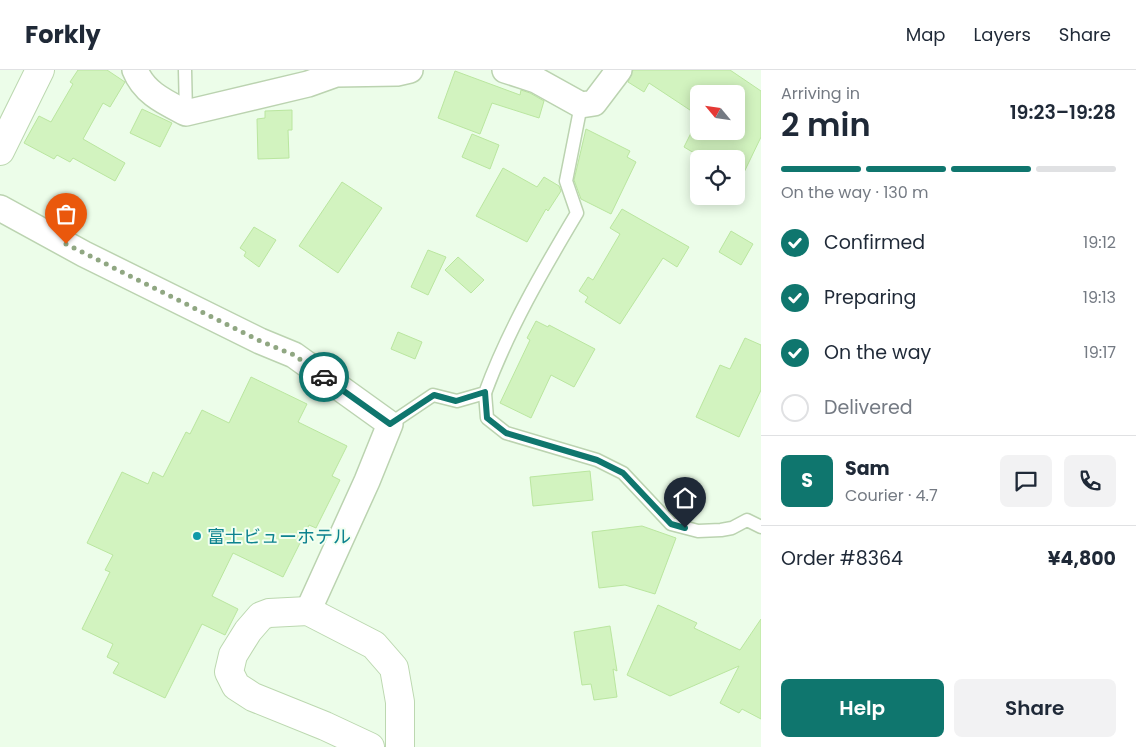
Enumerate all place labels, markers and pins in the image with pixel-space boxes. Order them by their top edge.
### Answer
pin [45,193,87,244]
pin [664,477,706,528]
place label: 富士ビューホテル [207,524,351,549]
marker: 富士ビューホテル [191,530,203,542]

